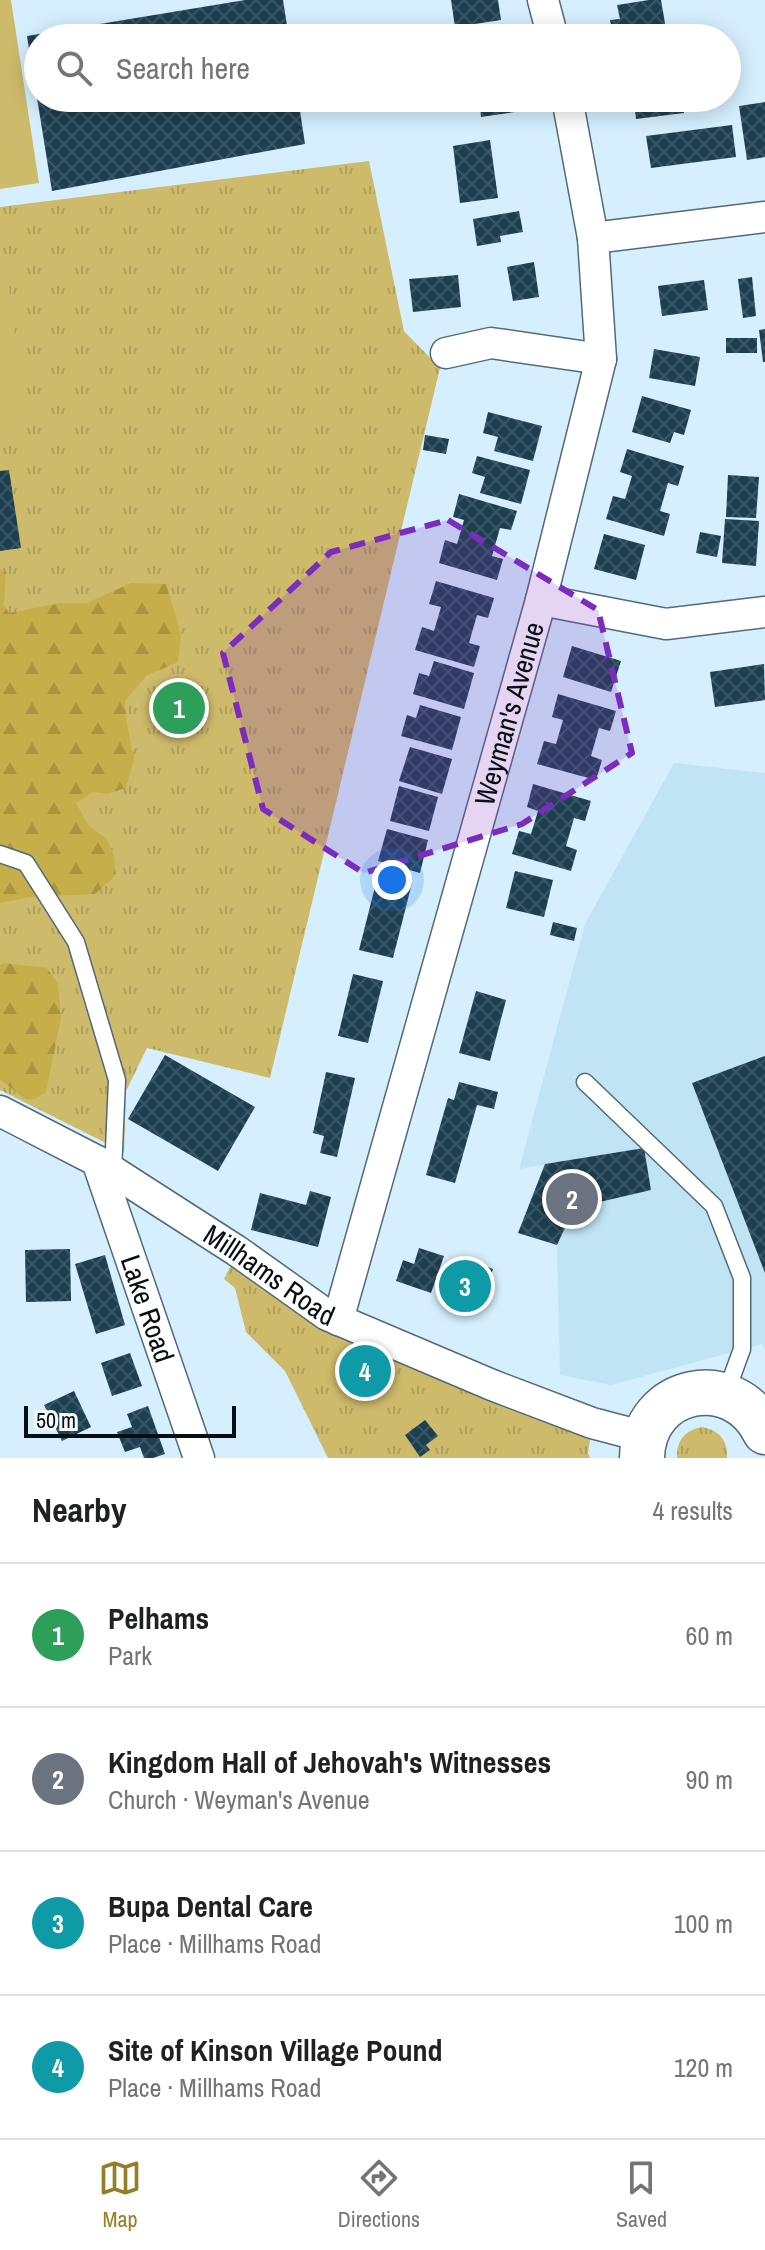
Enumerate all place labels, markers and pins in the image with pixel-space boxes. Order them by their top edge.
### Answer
pin: 1 [153,678,205,738]
pin: 2 [546,1169,598,1229]
pin: 3 [439,1256,491,1316]
pin: 4 [339,1341,391,1401]

